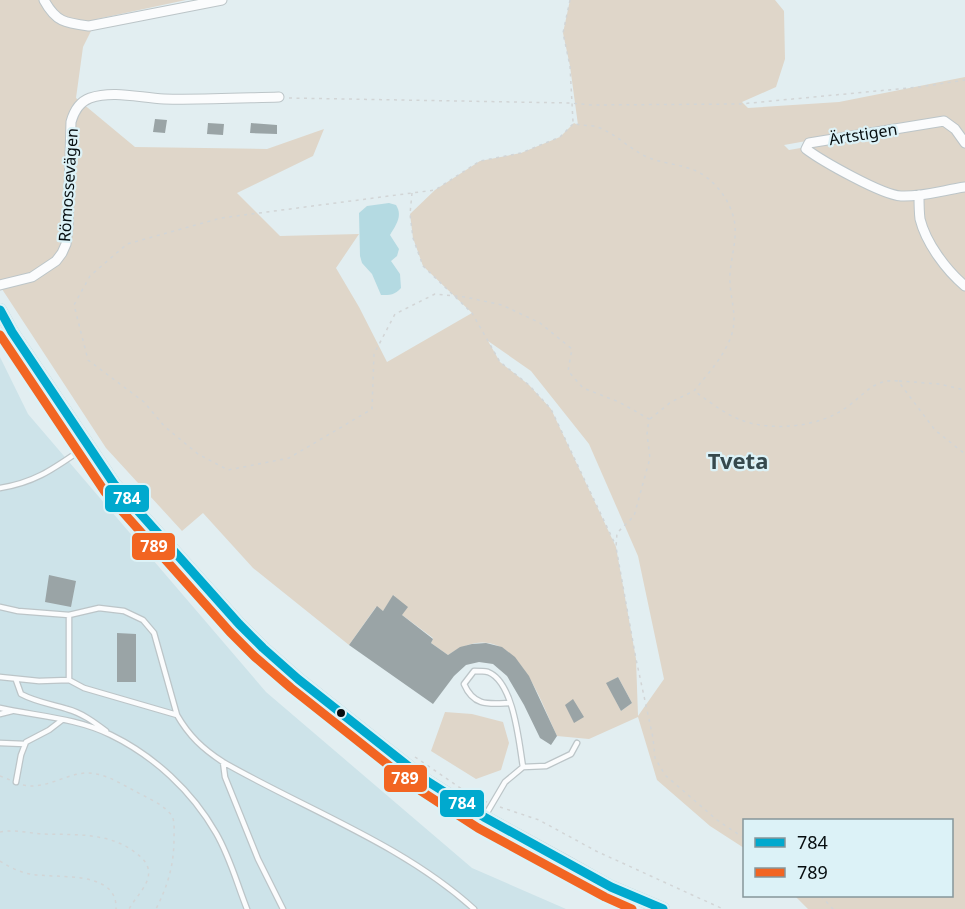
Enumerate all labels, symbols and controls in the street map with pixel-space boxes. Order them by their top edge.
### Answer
street label: Ärtstigen [827,118,899,150]
street label: Römossevägen [53,127,83,243]
district label: Tveta [708,445,768,475]
line badge: 784 [104,484,150,513]
text: 784 [113,487,141,509]
line badge: 789 [131,532,176,561]
text: 789 [140,535,168,557]
unlabelled marker [335,707,347,719]
line badge: 789 [383,764,428,793]
text: 789 [391,767,419,789]
line badge: 784 [439,789,485,818]
text: 784 [448,792,476,814]
legend [743,819,953,897]
text: 784 [797,830,828,854]
text: 789 [797,860,828,884]

